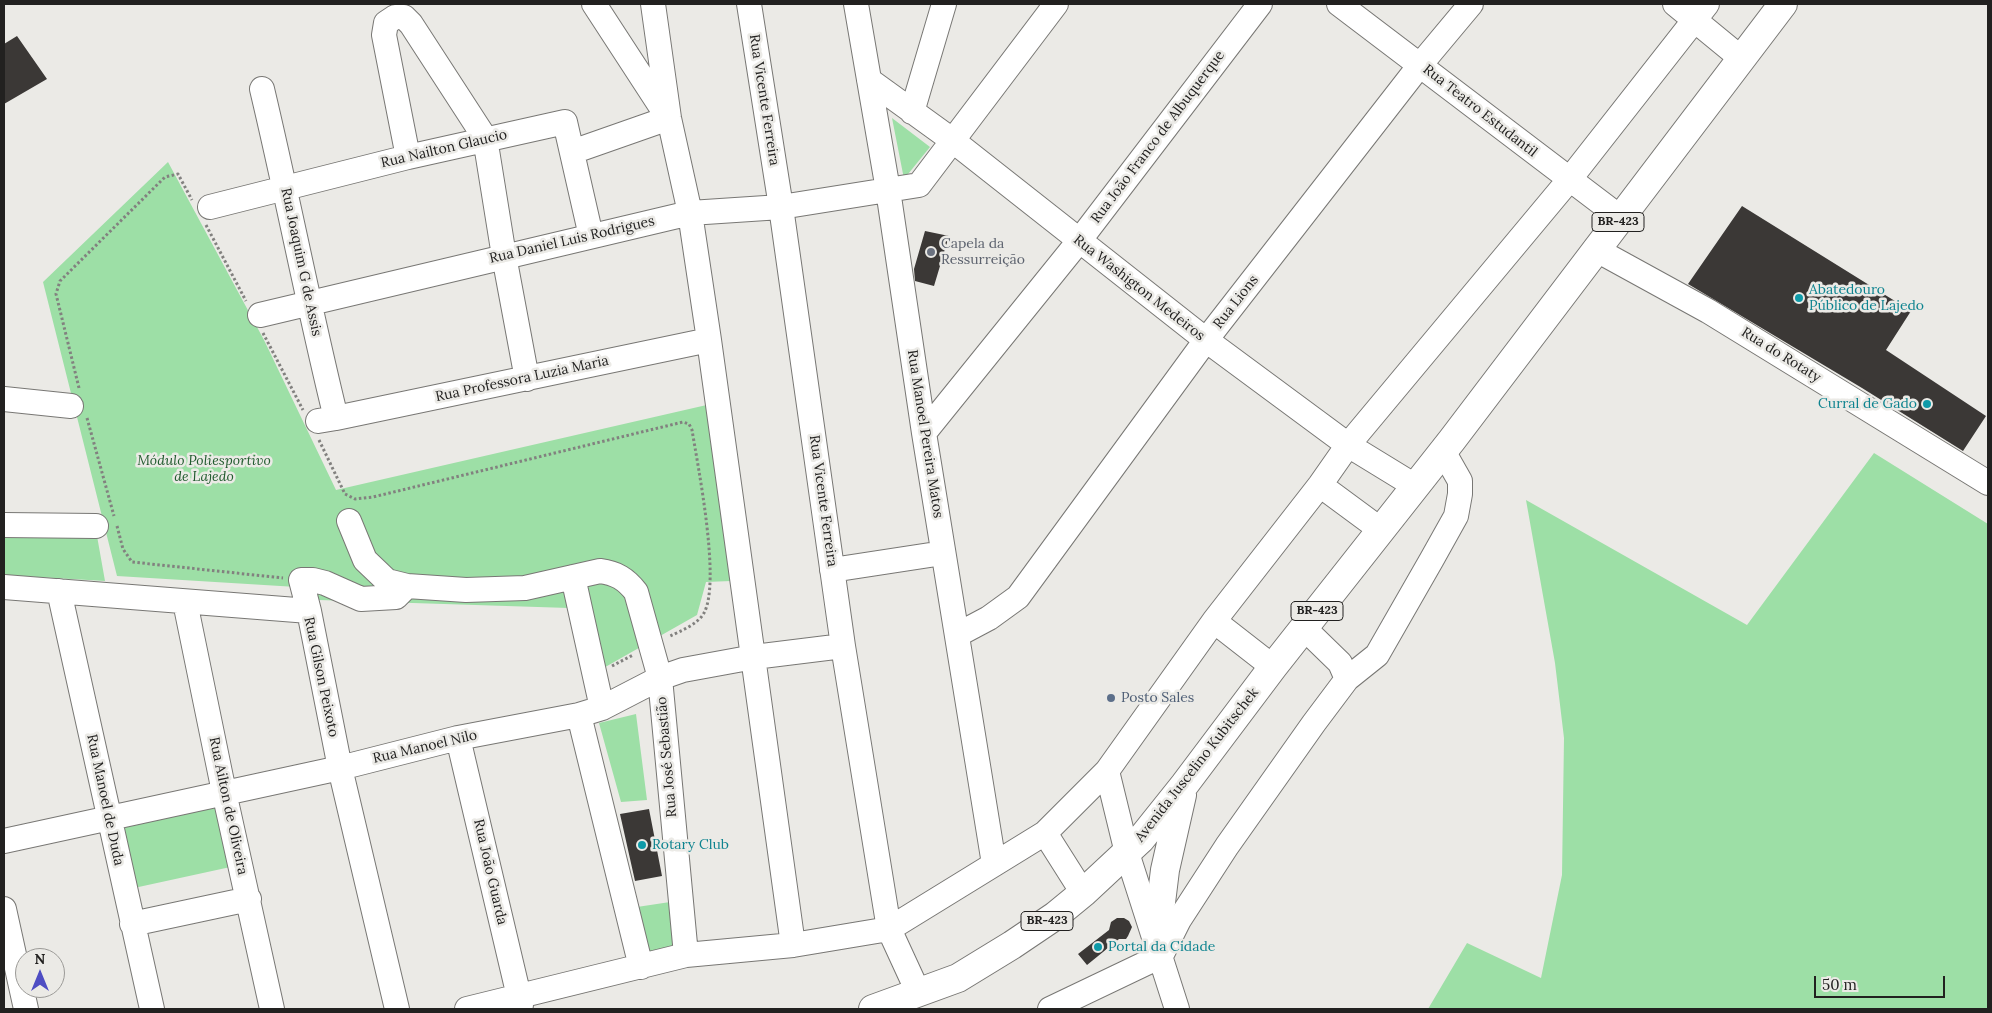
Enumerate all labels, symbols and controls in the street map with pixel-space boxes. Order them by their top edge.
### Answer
street label: Rua Vicente Ferreira [745,33,783,167]
street label: Rua João Franco de Albuquerque [1088,47,1228,227]
street label: Rua Teatro Estudantil [1420,61,1540,161]
street label: Rua Nailton Glaucio [379,126,509,172]
street label: Rua Joaquim G de Assis [277,186,325,338]
road number: BR-423 [1592,212,1644,232]
street label: Rua Daniel Luis Rodrigues [488,213,656,267]
street label: Rua Washigton Medeiros [1070,232,1208,344]
place label: Capela da Ressurreição [941,236,1025,268]
marker: Capela da Ressurreição [925,246,937,258]
street label: Rua Lions [1210,272,1262,332]
place label: Abatedouro Público de Lajedo [1809,282,1924,314]
marker: Abatedouro Público de Lajedo [1793,292,1805,304]
street label: Rua do Rotaty [1738,324,1824,386]
street label: Rua Manoel Pereira Matos [903,349,947,519]
street label: Rua Professora Luzia Maria [434,352,610,406]
place label: Curral de Gado [1818,396,1917,412]
marker: Curral de Gado [1921,398,1933,410]
street label: Rua Vicente Ferreira [805,434,841,568]
park label: Módulo Poliesportivo de Lajedo [137,453,271,486]
road number: BR-423 [1291,602,1343,620]
street label: Rua Gilson Peixoto [300,615,342,739]
street label: Avenida Juscelino Kubitschek [1132,685,1262,845]
place label: Posto Sales [1121,690,1194,706]
marker: Posto Sales [1105,692,1117,704]
street label: Rua José Sebastião [653,696,681,818]
street label: Rua Manoel Nilo [371,727,479,767]
street label: Rua Manoel de Duda [83,733,127,867]
street label: Rua Ailton de Oliveira [205,736,251,876]
street label: Rua João Guarda [470,817,510,927]
place label: Rotary Club [652,837,729,853]
marker: Rotary Club [636,839,648,851]
road number: BR-423 [1021,911,1073,930]
place label: Portal da Cidade [1108,939,1215,955]
marker: Portal da Cidade [1092,941,1104,953]
north arrow [15,948,65,998]
text: N [35,950,45,968]
scale bar [1817,966,1948,998]
text: 50 m [1822,975,1857,994]

